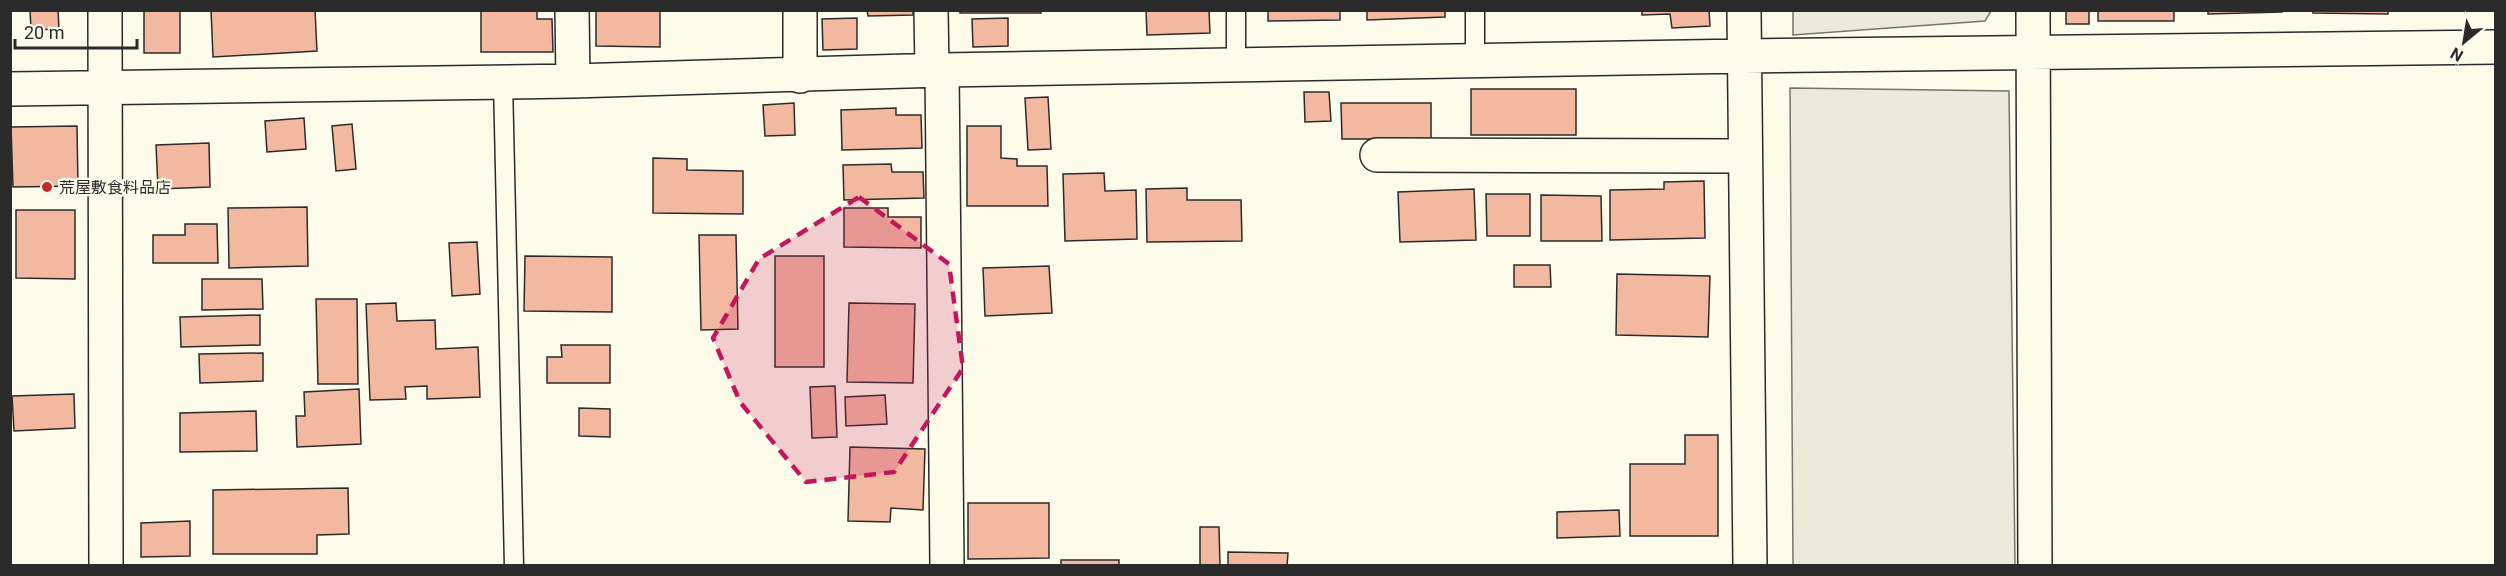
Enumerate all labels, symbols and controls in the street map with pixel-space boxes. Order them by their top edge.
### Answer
scale bar [15,12,136,50]
north arrow [2434,12,2494,72]
text: 20 m [24,22,64,43]
text: N [2447,44,2466,66]
place label: 荒屋敷食料品店 [59,178,171,197]
marker: 荒屋敷食料品店 [40,180,54,194]

